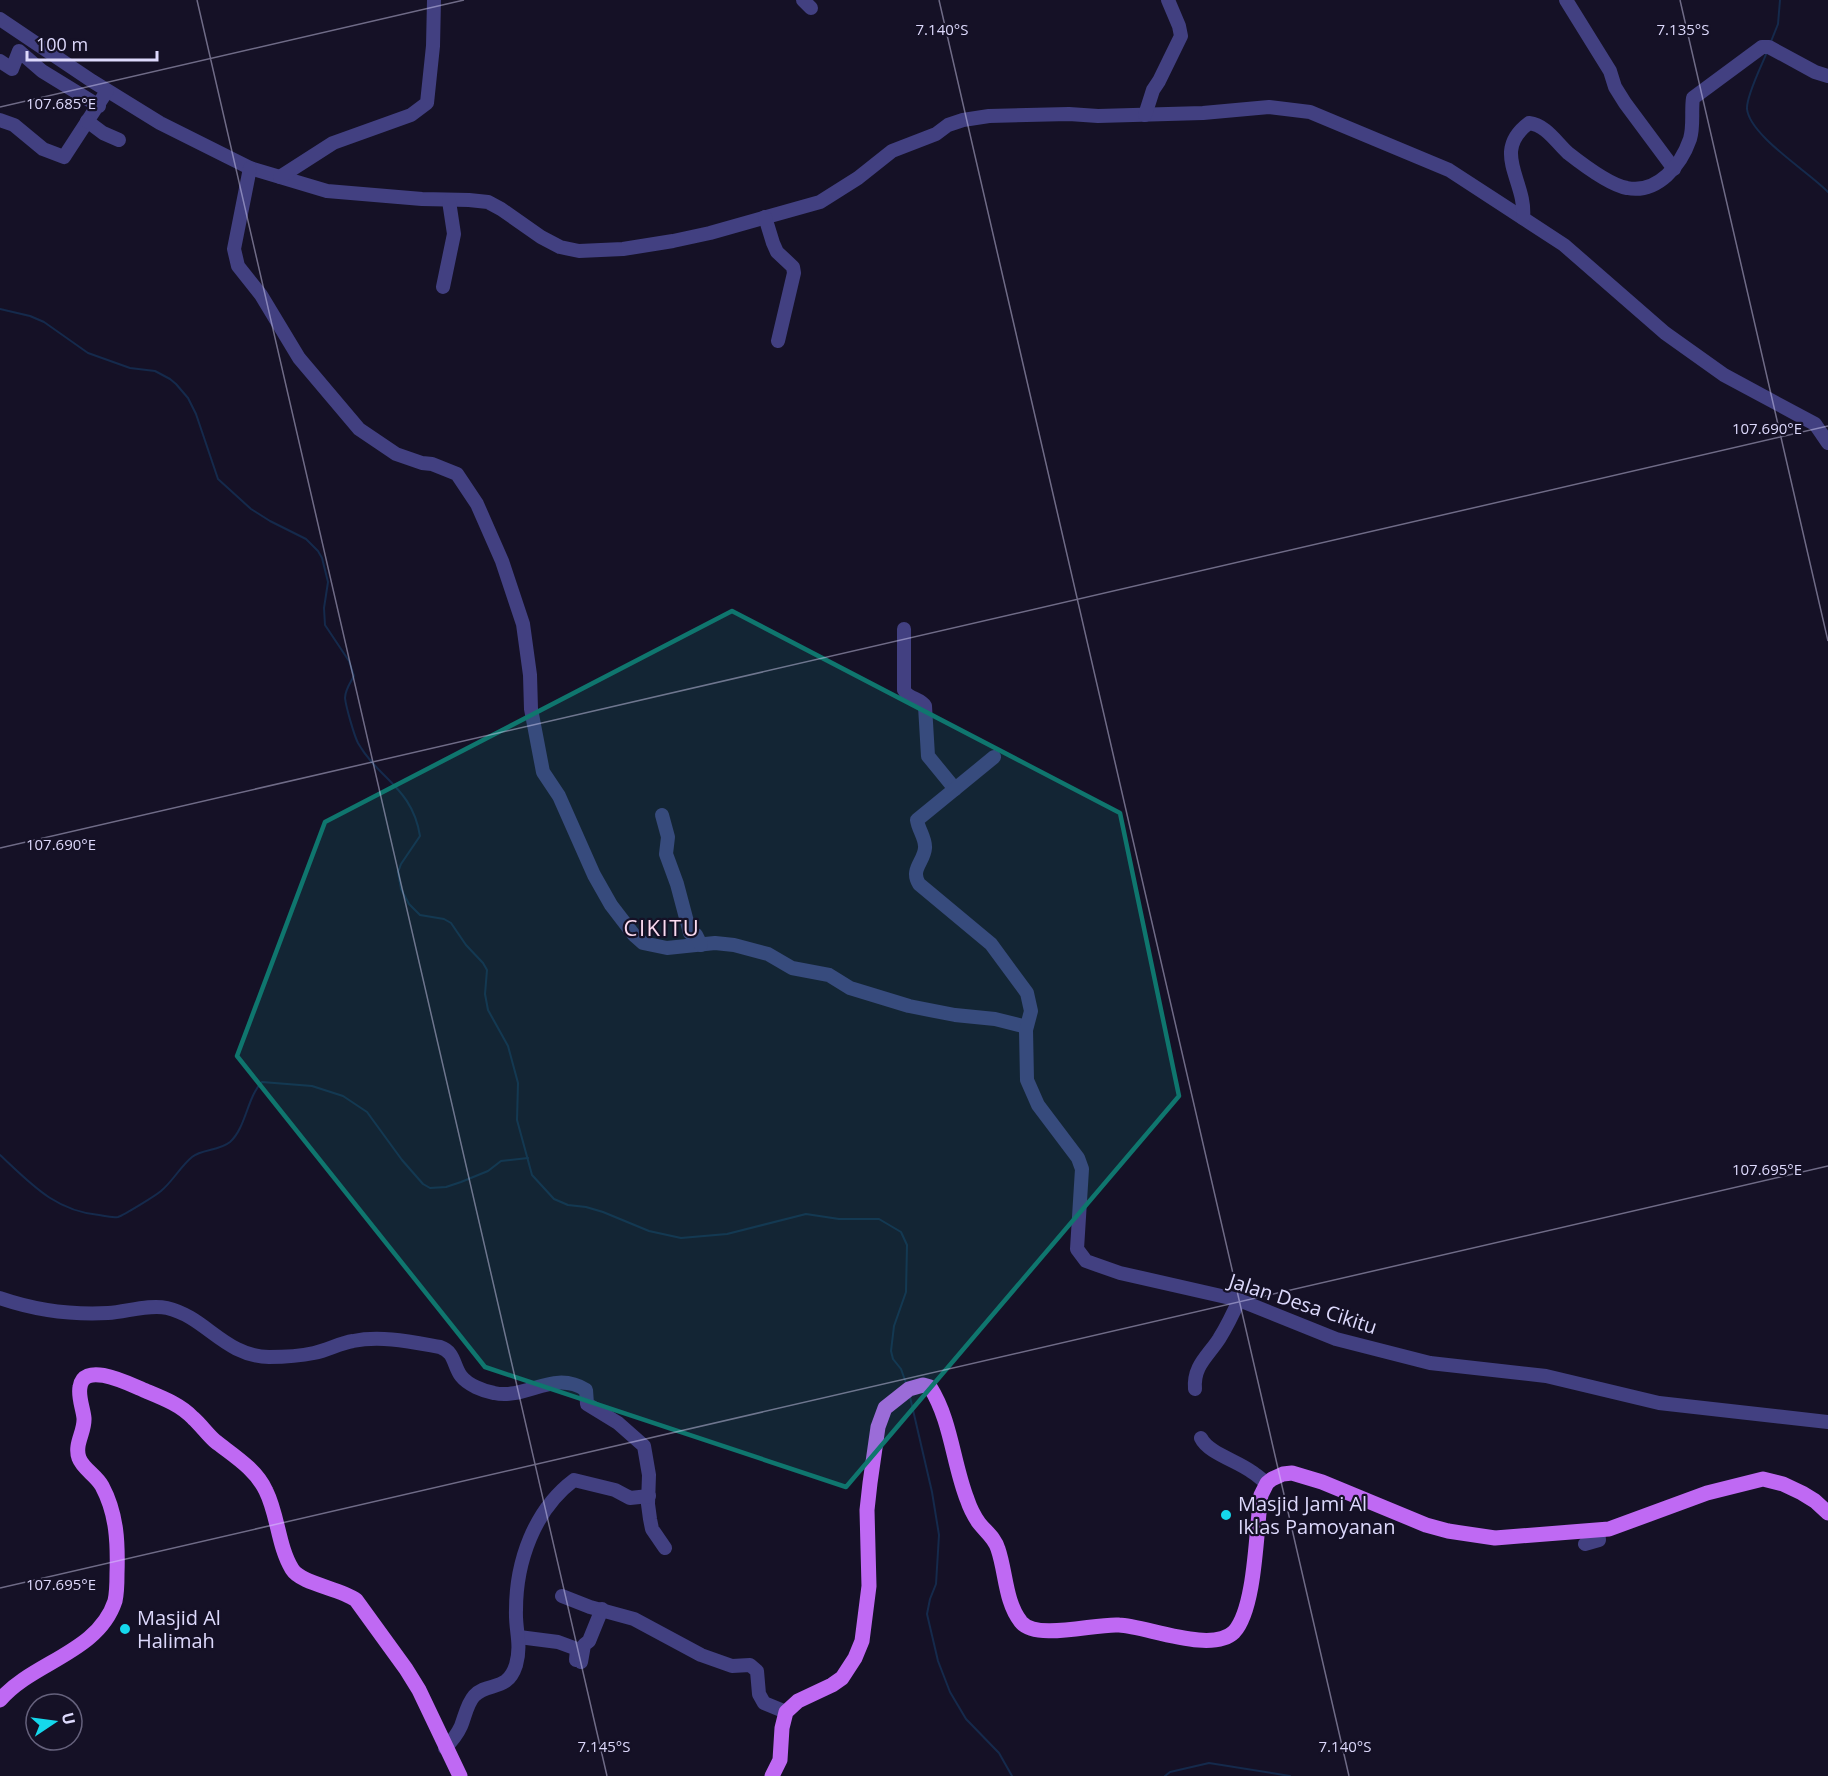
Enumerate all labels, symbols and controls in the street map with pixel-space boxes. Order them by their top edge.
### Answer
text: 7.140°S [916,19,968,39]
text: 7.135°S [1657,19,1709,39]
scale bar [27,24,158,62]
text: 100 m [36,32,88,56]
text: 107.685°E [26,93,96,113]
text: 107.690°E [1732,418,1802,438]
text: 107.690°E [26,834,96,854]
district label: CIKITU [624,912,700,942]
text: 107.695°E [1732,1159,1802,1179]
street label: Jalan Desa Cikitu [1224,1266,1381,1340]
place label: Masjid Jami Al Iklas Pamoyanan [1238,1490,1395,1540]
marker: Masjid Jami Al Iklas Pamoyanan [1219,1508,1233,1522]
text: 107.695°E [26,1574,96,1594]
place label: Masjid Al Halimah [137,1604,221,1654]
marker: Masjid Al Halimah [118,1622,132,1636]
north arrow [24,1692,84,1752]
text: U [57,1710,81,1727]
text: 7.145°S [578,1736,630,1756]
text: 7.140°S [1319,1736,1371,1756]

